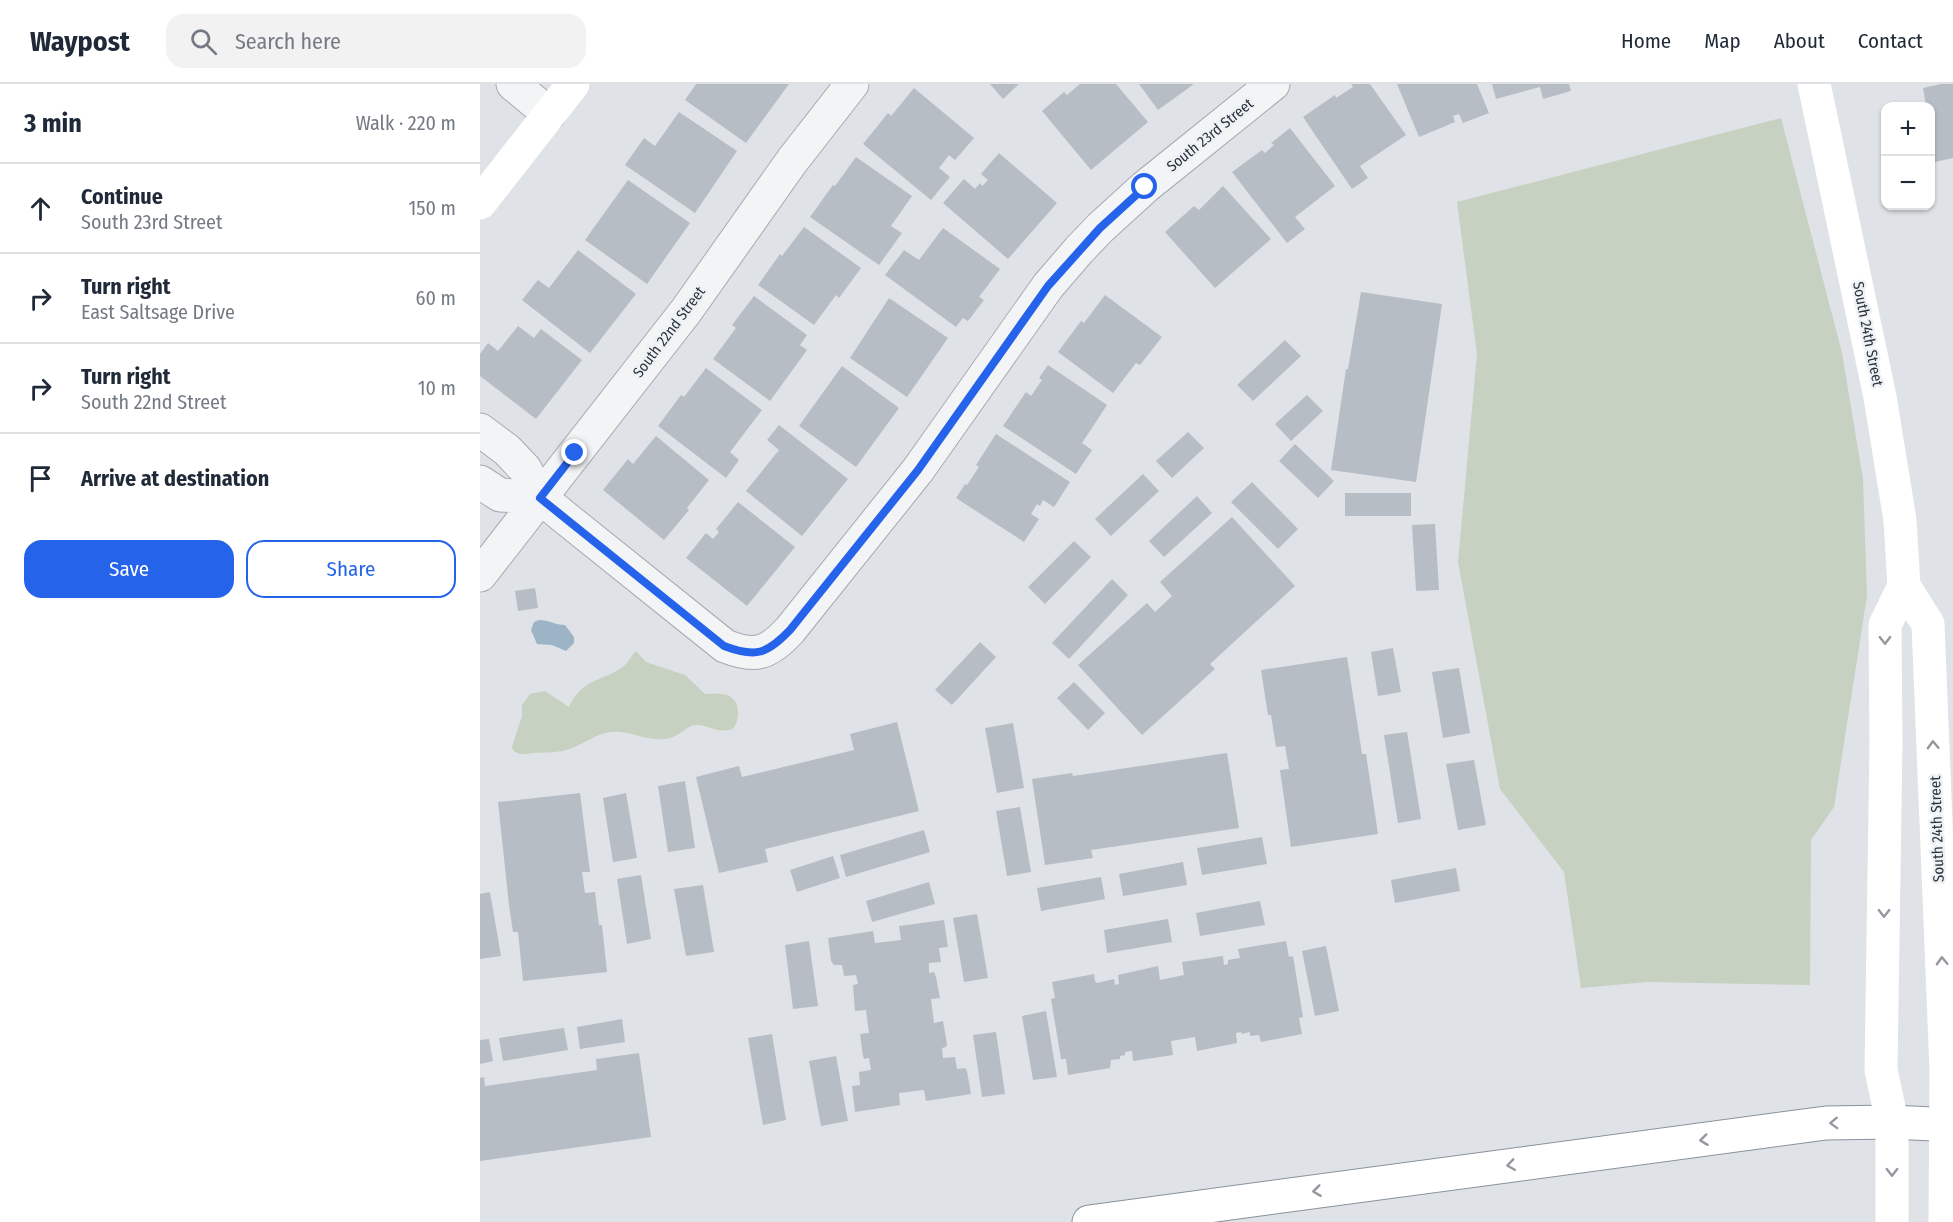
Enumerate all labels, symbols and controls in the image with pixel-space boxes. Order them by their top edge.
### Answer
search box [166,14,586,68]
text: Waypost [30,25,130,58]
icon: search [187,25,220,58]
text: Search here [235,28,341,55]
text: Home [1621,28,1671,54]
text: Map [1704,28,1741,54]
text: About [1774,28,1825,54]
text: Contact [1858,28,1923,54]
street label: South 23rd Street [1163,95,1257,175]
map controls [1881,102,1935,210]
button: + [1881,102,1935,156]
text: 3 min [24,108,82,139]
text: Walk · 220 m [356,111,456,135]
button: − [1881,156,1935,210]
route start [1131,173,1157,199]
text: Continue [81,183,163,210]
icon: ahead [24,192,57,225]
text: 150 m [409,196,456,220]
text: South 23rd Street [81,210,223,234]
text: Turn right [81,273,170,300]
street label: South 24th Street [1849,280,1887,388]
icon: right [24,282,57,315]
street label: South 22nd Street [629,283,709,381]
text: 60 m [416,286,456,310]
text: East Saltsage Drive [81,300,235,324]
text: Turn right [81,363,170,390]
icon: right [24,372,57,405]
text: 10 m [418,376,456,400]
text: South 22nd Street [81,390,226,414]
route end [561,439,587,465]
icon: arrive [24,462,57,495]
text: Arrive at destination [81,465,269,492]
button: Save [24,540,234,598]
button: Share [246,540,456,598]
one-way arrow [1879,636,1891,645]
one-way arrow [1927,741,1940,750]
street label: South 24th Street [1926,775,1948,882]
one-way arrow [1878,908,1890,917]
one-way arrow [1936,957,1948,966]
one-way arrow [1829,1117,1838,1130]
one-way arrow [1700,1133,1709,1145]
one-way arrow [1506,1159,1515,1171]
one-way arrow [1886,1168,1898,1177]
one-way arrow [1313,1184,1322,1196]

